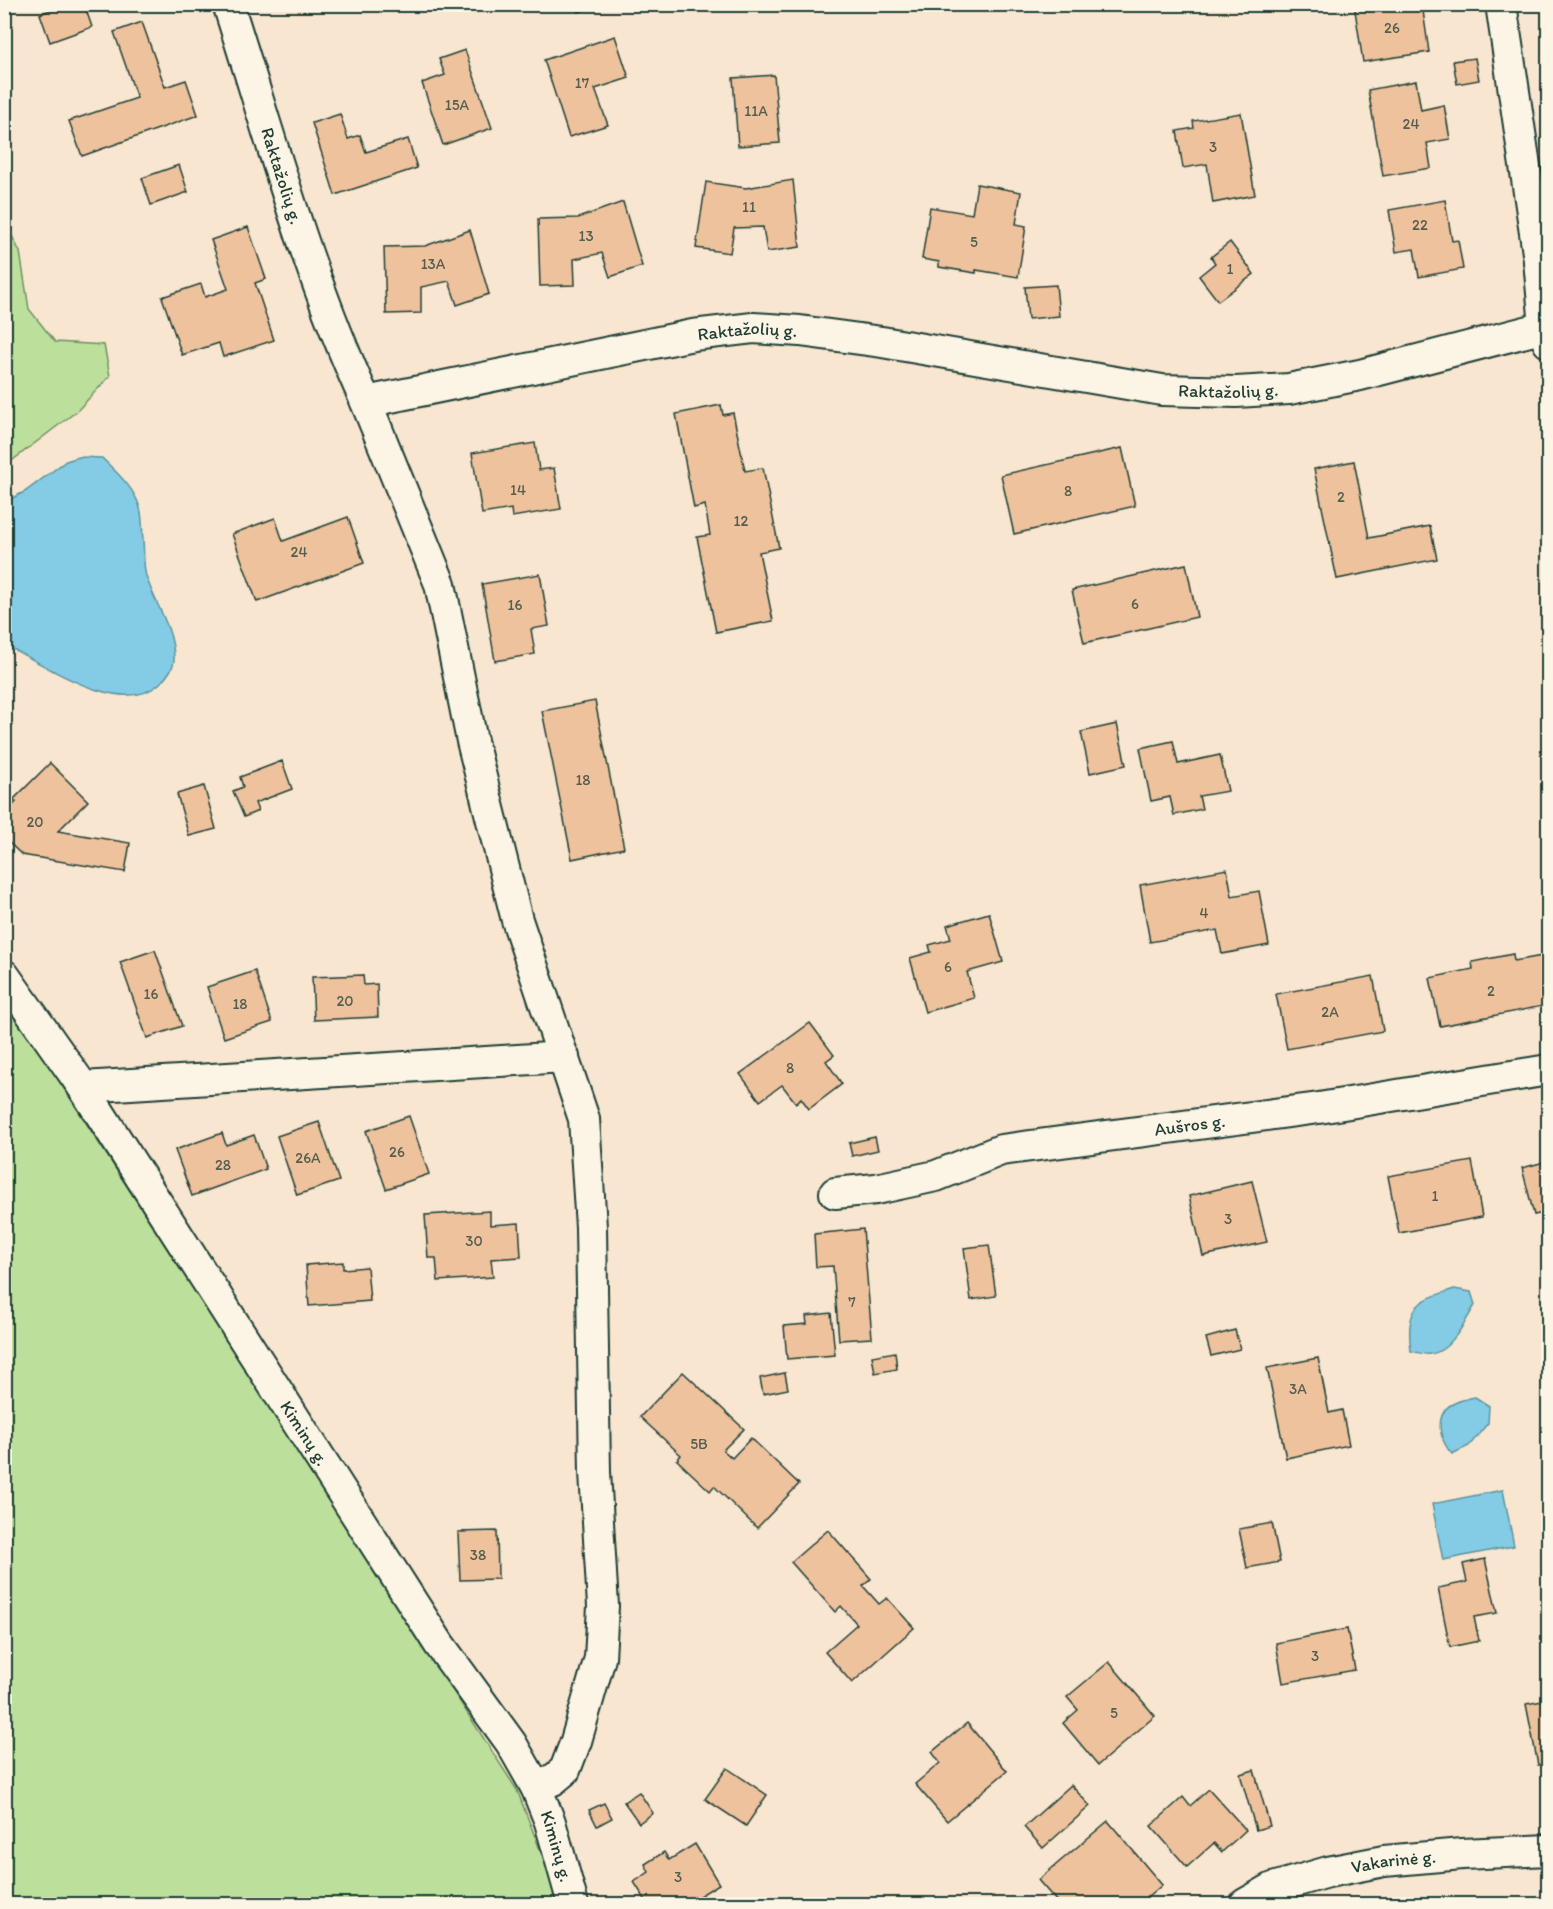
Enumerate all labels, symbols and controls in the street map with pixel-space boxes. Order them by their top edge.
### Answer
house number: 26 [1384,19,1400,37]
house number: 17 [575,74,590,92]
house number: 15A [445,96,470,114]
house number: 11A [744,102,768,120]
house number: 24 [1403,115,1419,133]
street label: Raktažolių g. [256,125,307,227]
house number: 3 [1209,138,1217,156]
house number: 11 [742,198,756,216]
house number: 22 [1412,216,1428,234]
house number: 13 [578,227,594,245]
house number: 5 [970,233,978,251]
house number: 13A [421,255,446,273]
house number: 1 [1227,260,1234,278]
street label: Raktažolių g. [696,317,798,345]
street label: Raktažolių g. [1178,379,1279,403]
house number: 14 [510,481,526,499]
house number: 8 [1064,482,1072,500]
house number: 2 [1337,488,1345,506]
house number: 12 [734,512,749,530]
house number: 24 [291,543,307,561]
house number: 6 [1131,595,1139,613]
house number: 16 [508,596,523,614]
house number: 18 [575,771,591,789]
house number: 20 [26,813,44,831]
house number: 4 [1199,904,1209,922]
house number: 6 [944,958,952,976]
house number: 2 [1487,982,1495,1000]
house number: 16 [144,985,159,1003]
house number: 20 [336,992,354,1010]
house number: 18 [232,995,248,1013]
house number: 2A [1321,1003,1339,1021]
house number: 8 [786,1059,794,1077]
street label: Aušros g. [1153,1109,1227,1141]
house number: 26 [389,1143,405,1161]
house number: 26A [295,1149,321,1167]
house number: 28 [215,1156,231,1174]
house number: 1 [1432,1187,1439,1205]
house number: 3 [1224,1210,1232,1228]
house number: 30 [465,1232,483,1250]
house number: 7 [848,1293,856,1311]
house number: 3A [1289,1380,1307,1398]
street label: Kiminų g. [275,1397,333,1470]
house number: 5B [690,1435,708,1453]
house number: 38 [470,1546,486,1564]
house number: 3 [1311,1647,1319,1665]
house number: 5 [1110,1704,1118,1722]
street label: Kiminų g. [536,1807,577,1884]
street label: Vakarinė g. [1349,1845,1437,1878]
house number: 3 [674,1868,682,1886]

